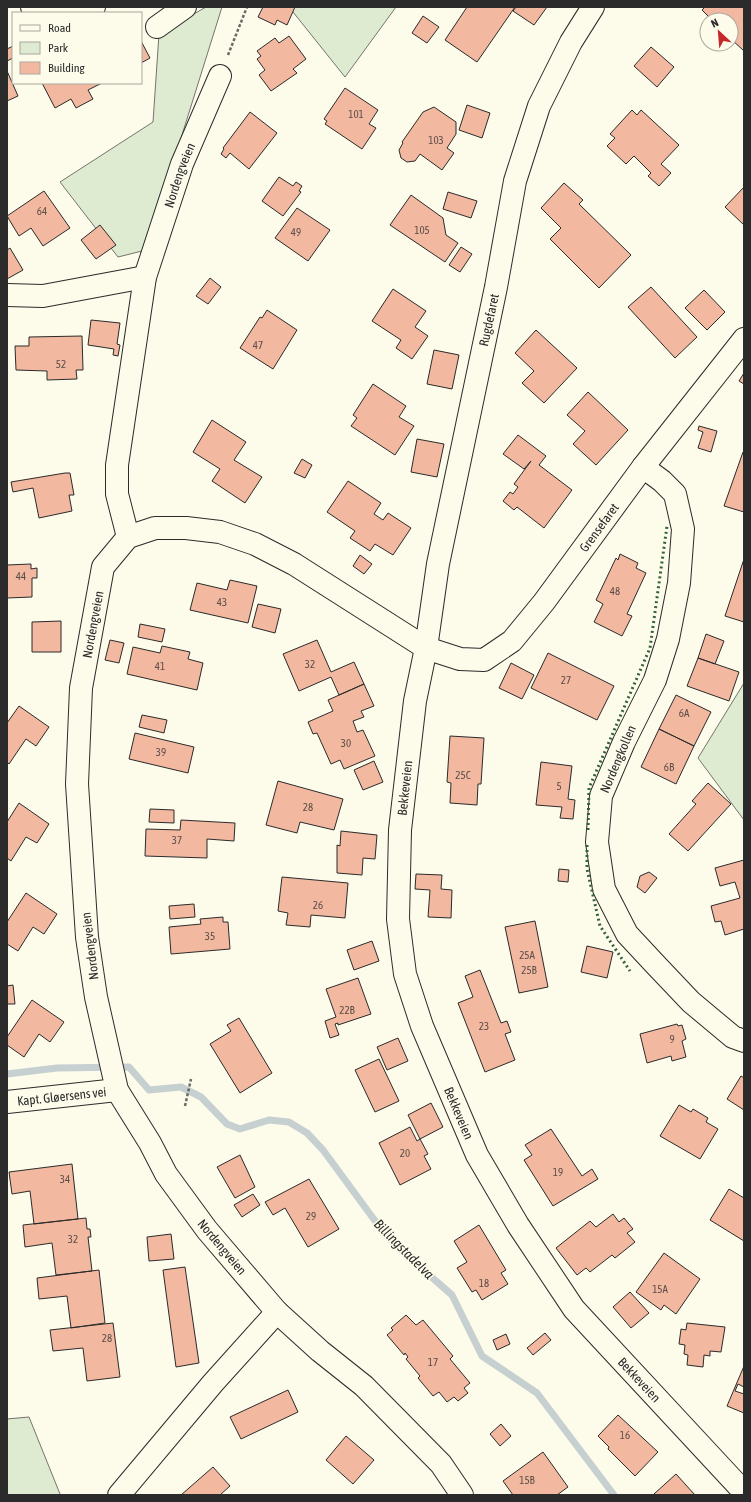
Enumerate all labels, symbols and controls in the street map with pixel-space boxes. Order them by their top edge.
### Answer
legend [12,12,142,84]
north arrow [699,12,739,52]
text: N [709,16,720,30]
text: Road [48,21,71,35]
text: Park [48,41,69,55]
text: Building [48,61,86,75]
house number: 101 [348,108,364,120]
house number: 103 [428,134,444,146]
street label: Nordengveien [161,140,198,209]
house number: 64 [37,205,47,217]
house number: 105 [414,224,430,236]
house number: 49 [291,226,301,238]
street label: Rugdefaret [476,292,502,348]
house number: 47 [253,339,263,351]
house number: 52 [56,358,66,370]
street label: Grensefaret [576,500,622,555]
house number: 44 [16,570,26,582]
house number: 48 [610,585,620,597]
street label: Nordengveien [79,590,106,659]
house number: 43 [217,596,227,608]
house number: 32 [305,658,315,670]
house number: 41 [155,660,165,672]
house number: 27 [561,674,571,686]
house number: 6A [679,707,690,719]
street label: Nordengkollen [597,723,639,795]
house number: 30 [341,737,351,749]
house number: 39 [156,746,166,758]
street label: Bekkeveien [395,760,415,816]
house number: 6B [664,761,675,773]
house number: 25C [455,769,471,781]
house number: 5 [556,780,562,792]
house number: 28 [303,801,313,813]
house number: 37 [172,834,182,846]
house number: 26 [313,899,323,911]
street label: Nordengveien [78,911,102,981]
house number: 35 [205,930,215,942]
house number: 25A [519,949,535,961]
house number: 25B [521,964,538,976]
house number: 22B [339,1004,356,1016]
house number: 23 [479,1020,489,1032]
house number: 9 [669,1033,675,1045]
street label: Kapt. Gløersens vei [16,1084,107,1108]
street label: Bekkeveien [441,1085,477,1141]
house number: 20 [400,1147,410,1159]
house number: 19 [553,1166,563,1178]
house number: 34 [60,1173,70,1185]
house number: 29 [306,1210,316,1222]
street label: Nordengveien [194,1216,250,1278]
water label: Billingstadelva [371,1216,438,1283]
house number: 32 [68,1233,78,1245]
house number: 18 [479,1277,489,1289]
house number: 15A [652,1283,668,1295]
house number: 28 [102,1332,112,1344]
street label: Bekkeveien [615,1354,664,1405]
house number: 17 [428,1356,438,1368]
house number: 16 [620,1429,630,1441]
house number: 15B [519,1474,536,1486]

